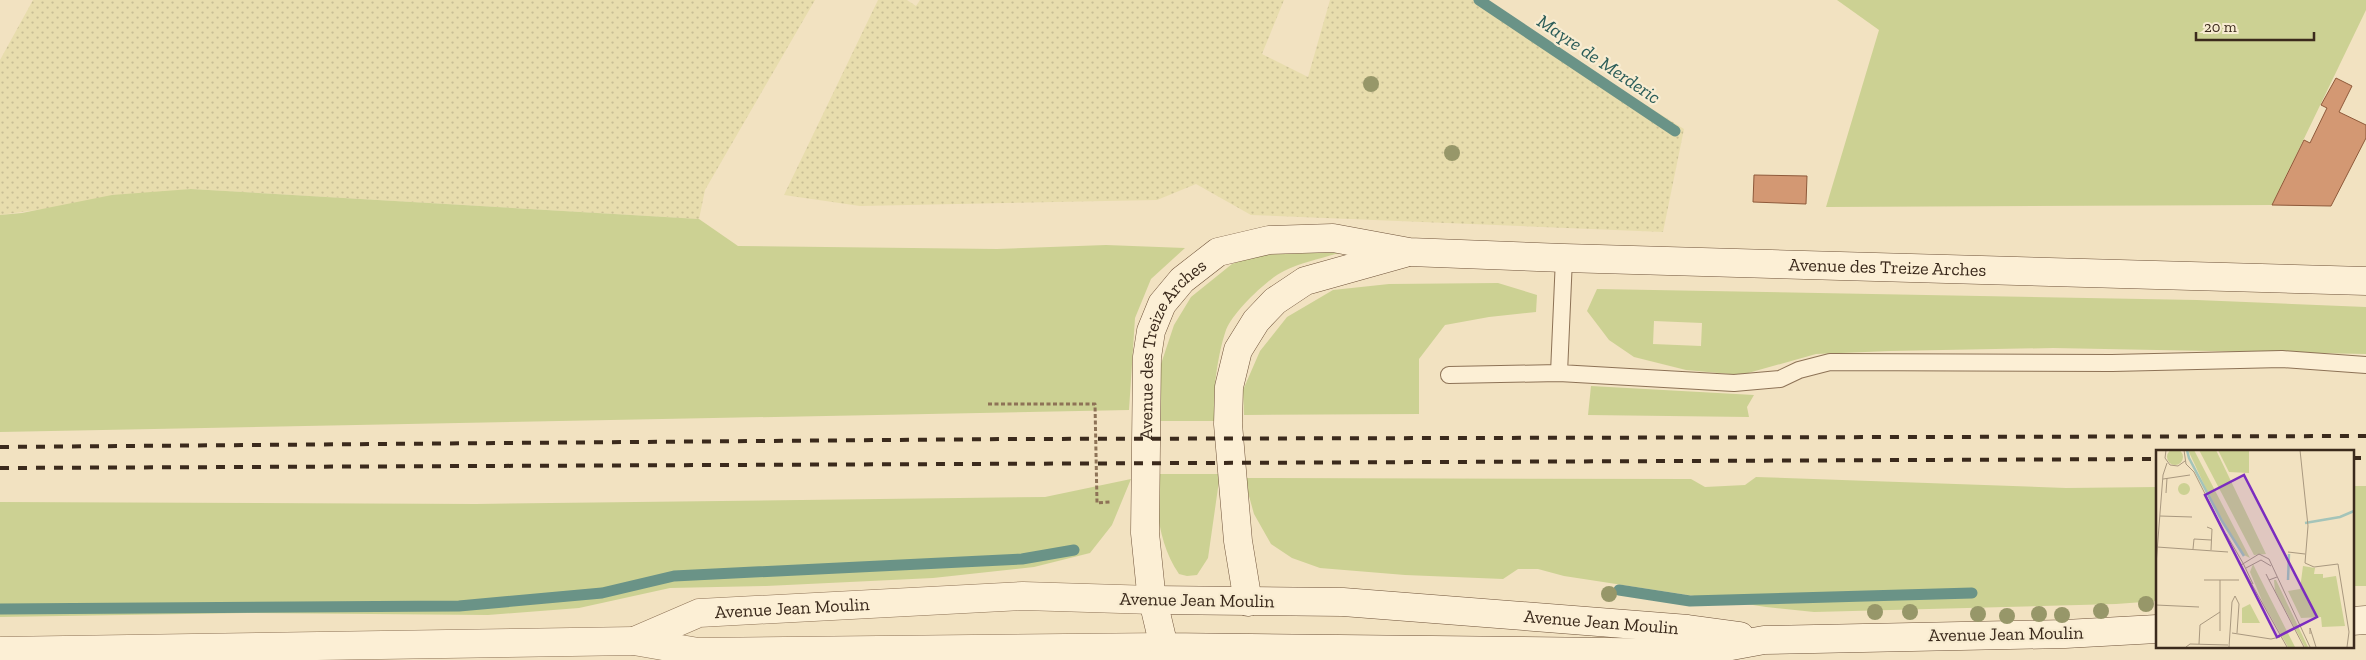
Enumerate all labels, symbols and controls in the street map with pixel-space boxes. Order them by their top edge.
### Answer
water label: Mayre de Merderic [1533,9,1665,109]
scale bar [2196,10,2314,42]
text: 20 m [2204,18,2237,36]
street label: Avenue des Treize Arches [1788,253,1987,281]
street label: Avenue des Treize Arches [1135,254,1211,440]
inset map [2156,450,2354,648]
street label: Avenue Jean Moulin [1119,588,1275,612]
street label: Avenue Jean Moulin [714,593,871,623]
street label: Avenue Jean Moulin [1523,605,1680,639]
street label: Avenue Jean Moulin [1928,622,2084,646]

